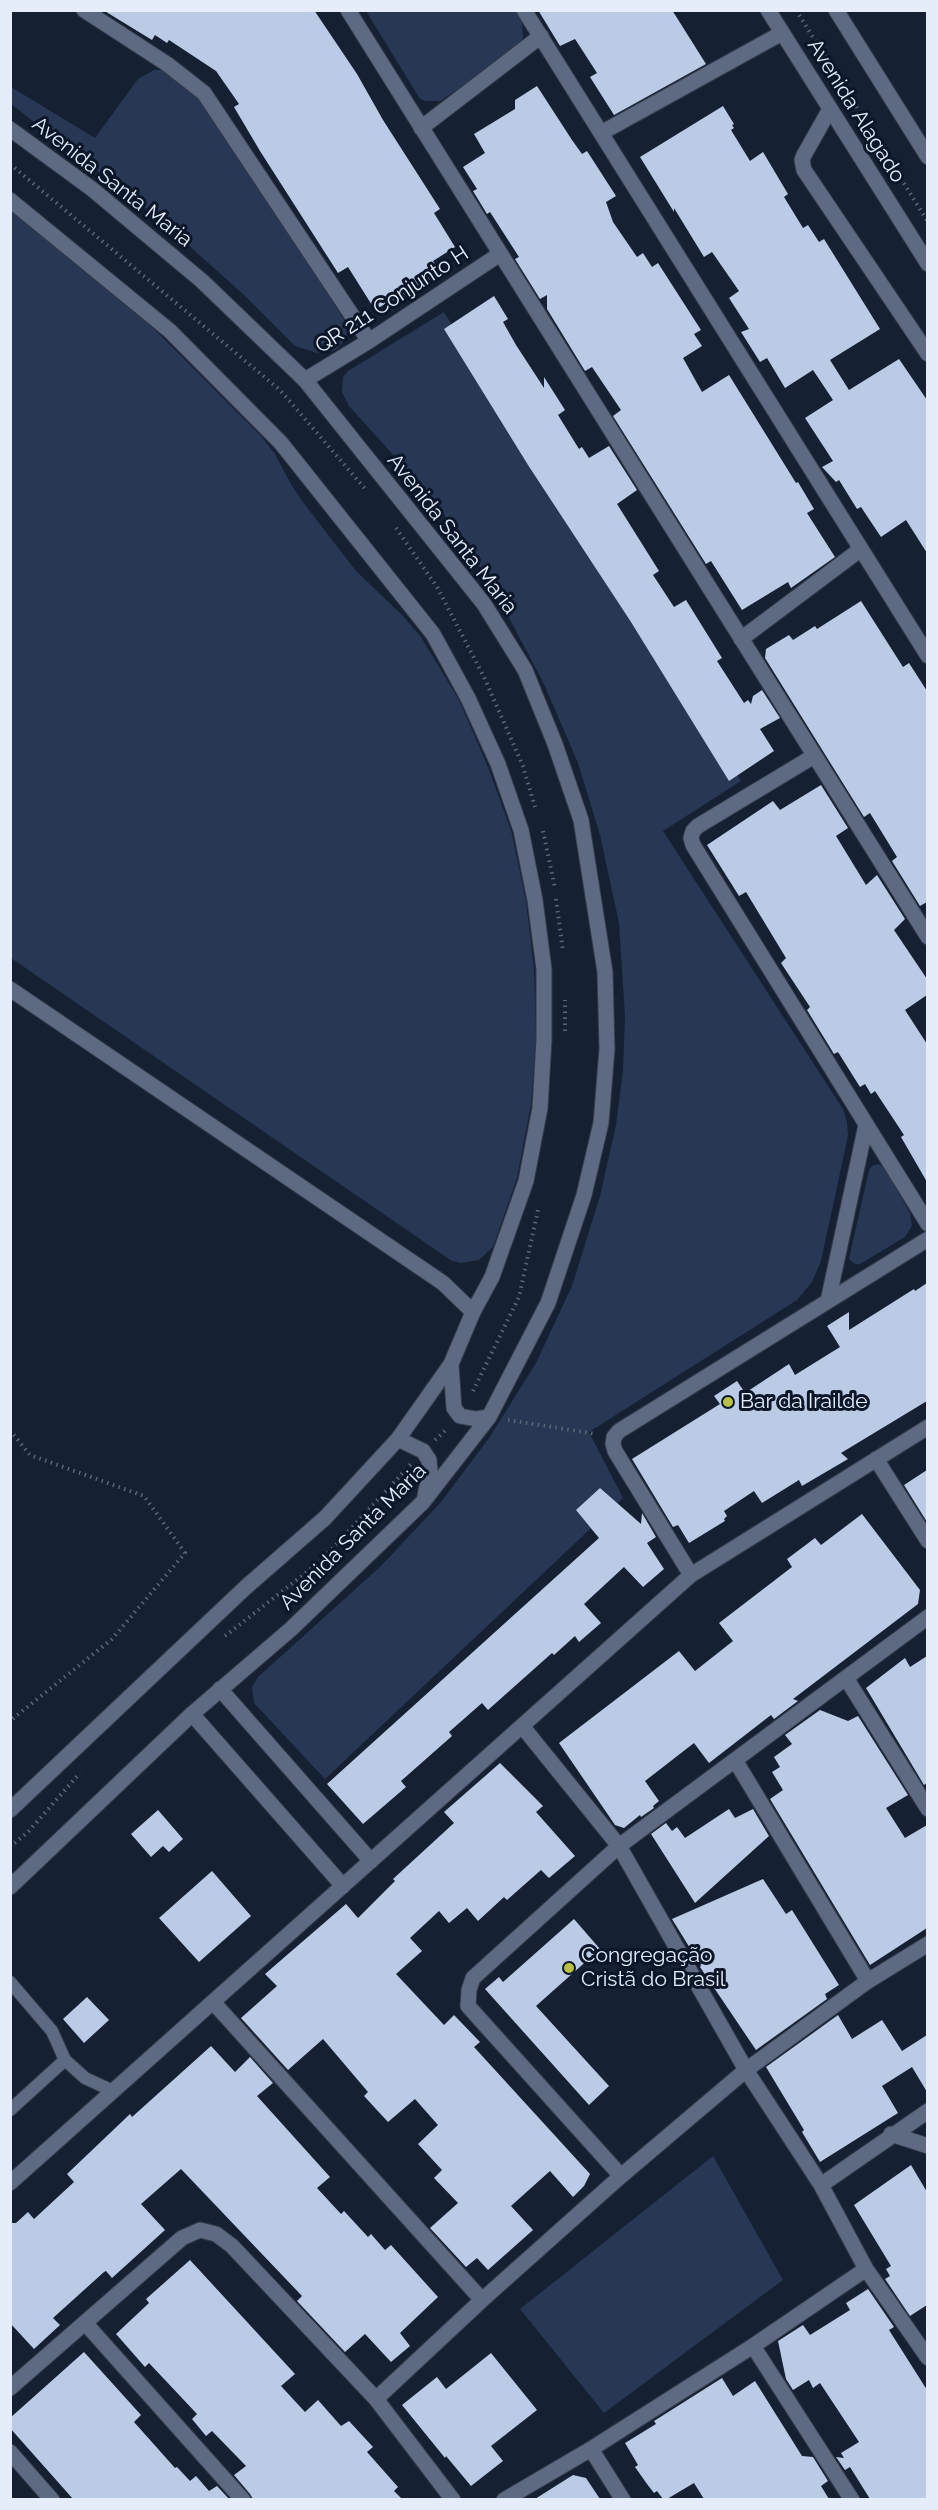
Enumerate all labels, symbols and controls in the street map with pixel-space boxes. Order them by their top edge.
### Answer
street label: Avenida Alagado [802,35,910,187]
street label: Avenida Santa Maria [27,112,197,252]
street label: QR 211 Conjunto H [311,241,473,359]
street label: Avenida Santa Maria [382,449,522,619]
place label: Bar da Irailde [740,1389,868,1415]
marker: Bar da Irailde [721,1395,735,1409]
street label: Avenida Santa Maria [275,1459,431,1615]
place label: Congregação Cristã do Brasil [581,1943,725,1993]
marker: Congregação Cristã do Brasil [562,1961,576,1975]

